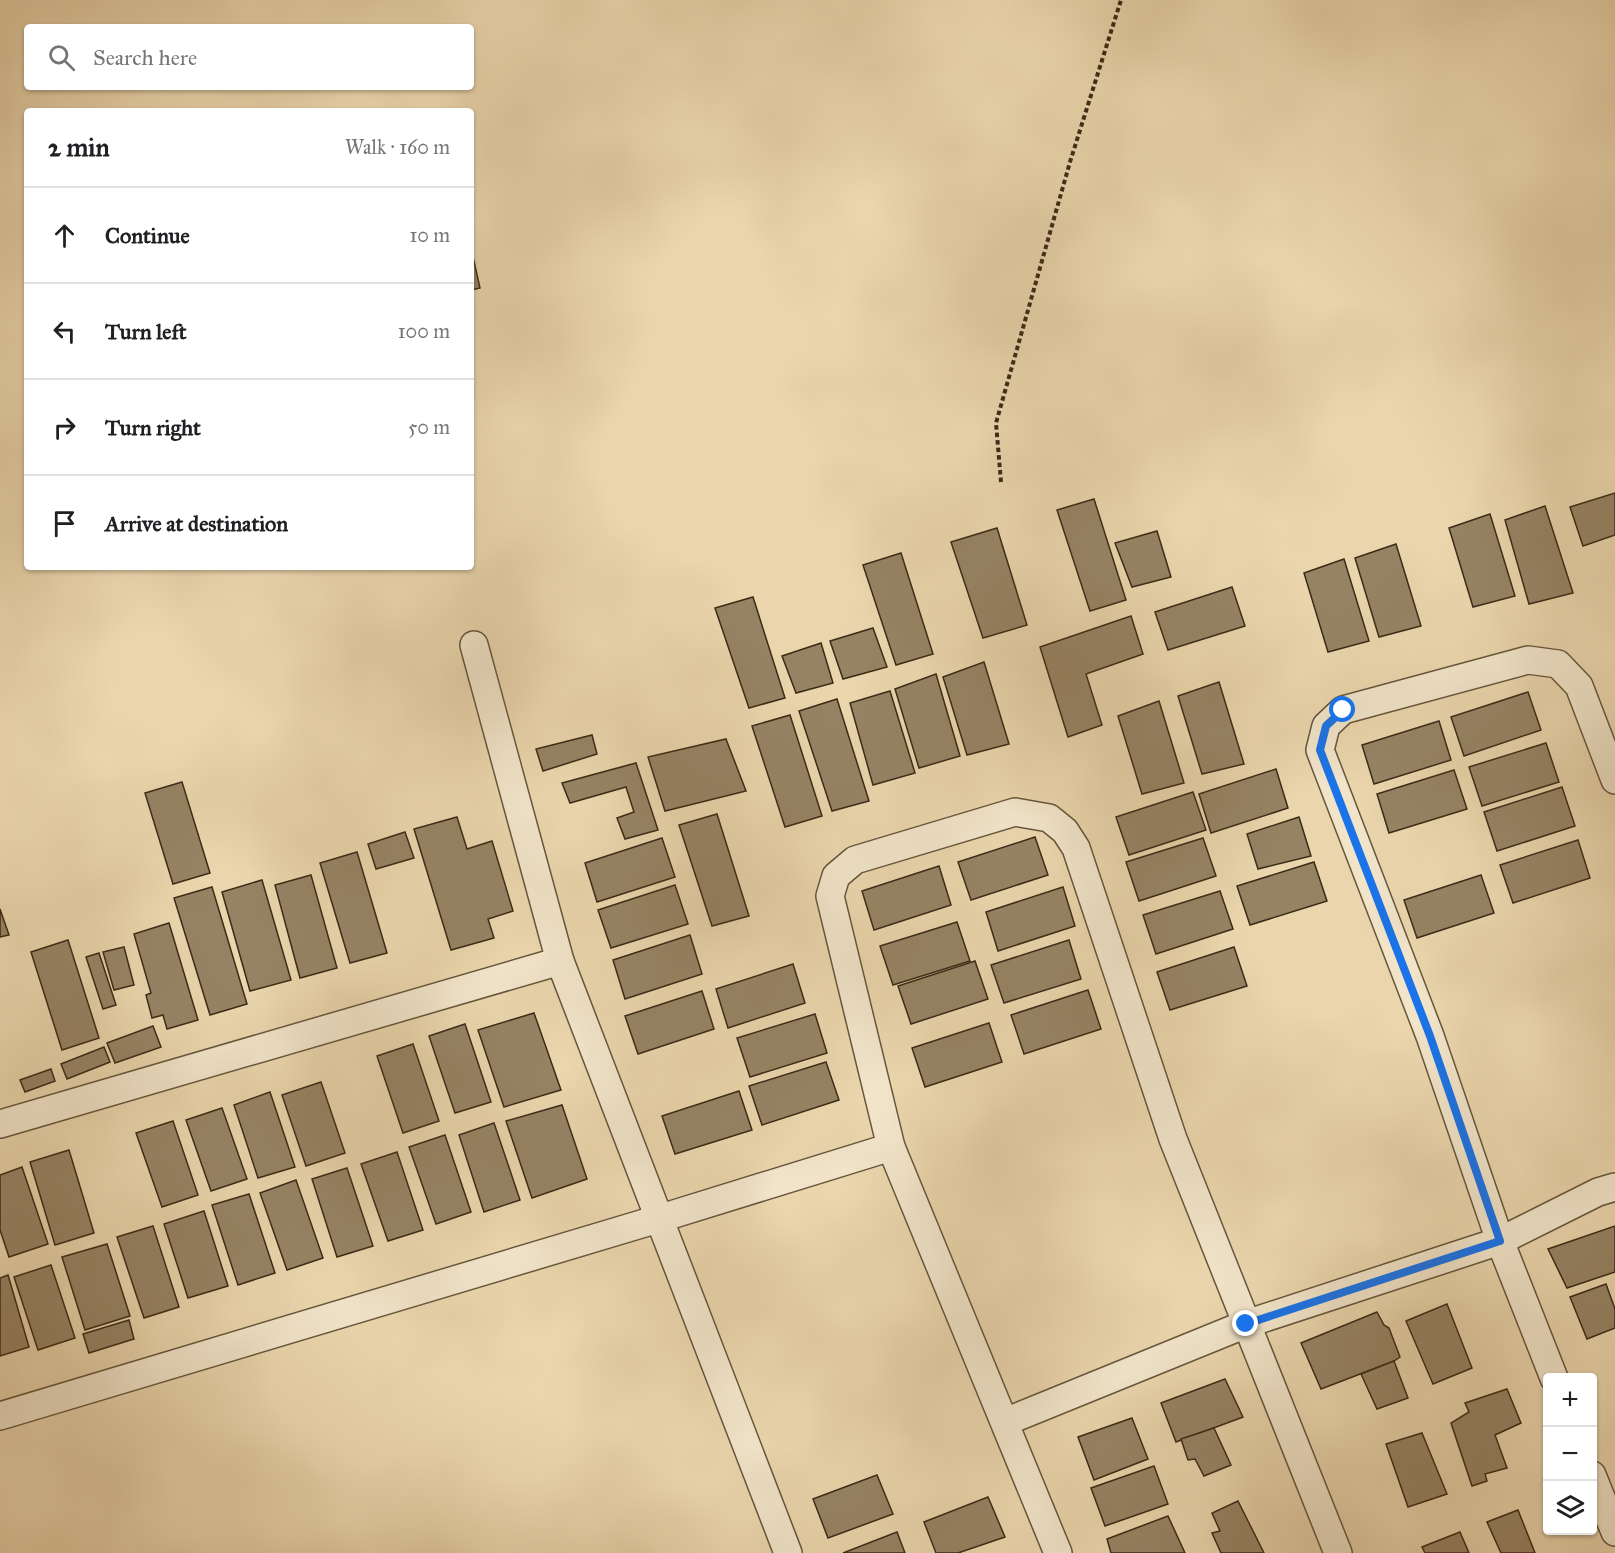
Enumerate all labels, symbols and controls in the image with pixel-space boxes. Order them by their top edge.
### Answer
search box [24,24,474,90]
icon: search [45,41,78,74]
text: Search here [93,44,197,71]
text: 2 min [48,131,109,163]
text: Walk · 160 m [345,135,450,159]
icon: ahead [48,219,81,252]
text: Continue [105,222,190,249]
text: 10 m [409,223,450,247]
icon: left [48,315,81,348]
text: Turn left [105,318,187,345]
text: 100 m [398,319,450,343]
icon: right [48,411,81,444]
text: Turn right [105,414,201,441]
text: 50 m [408,415,450,439]
icon: arrive [48,507,81,540]
text: Arrive at destination [105,510,288,537]
route start [1329,696,1355,722]
route end [1232,1310,1258,1336]
map controls [1543,1373,1597,1535]
button: + [1543,1373,1597,1427]
button: − [1543,1427,1597,1481]
button: layers [1543,1481,1597,1535]

